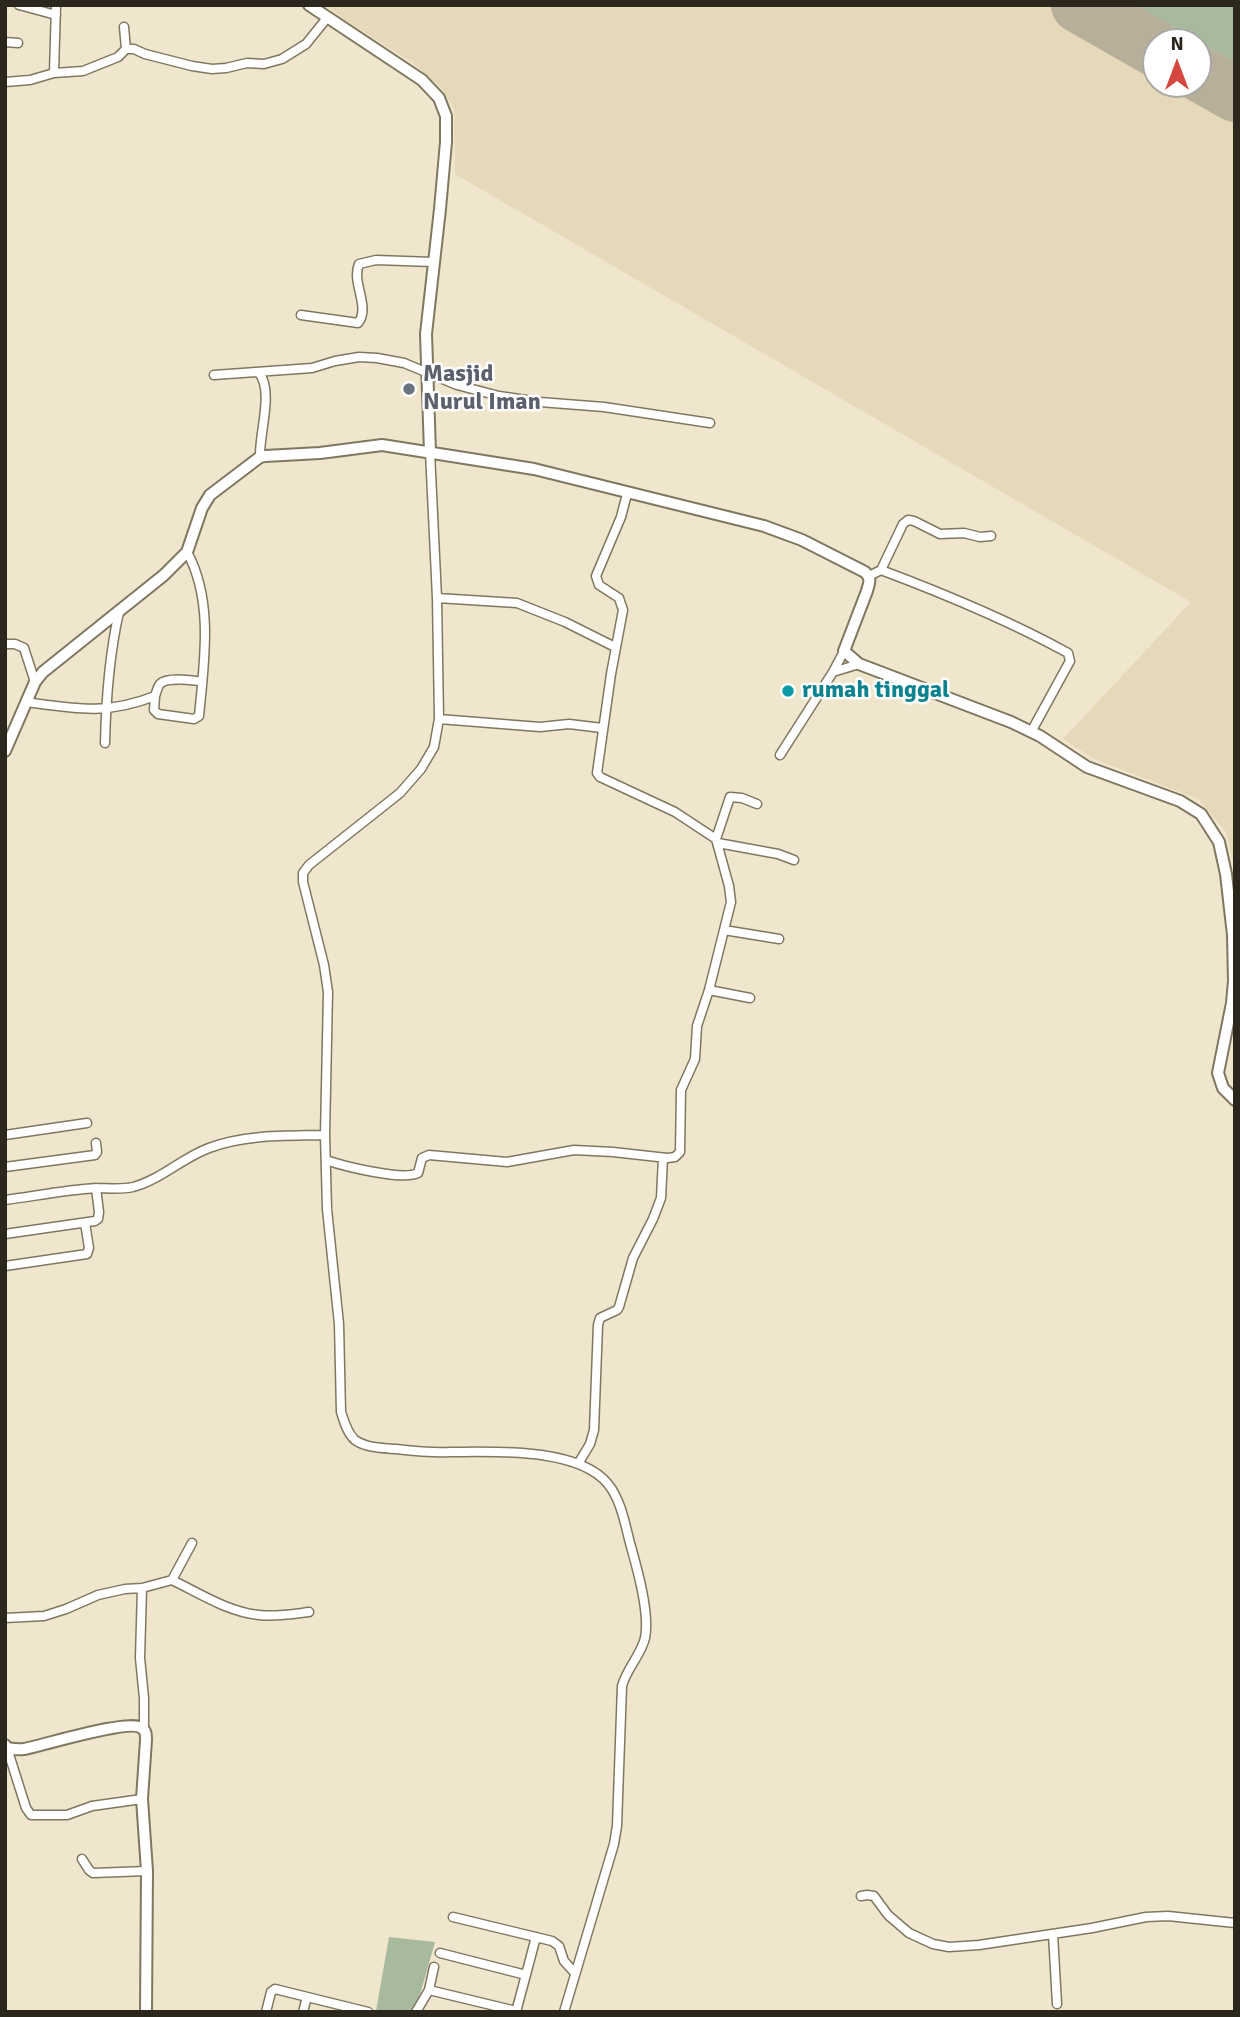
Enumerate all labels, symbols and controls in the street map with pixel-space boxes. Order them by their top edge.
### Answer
north arrow [1142,28,1212,98]
text: N [1170,32,1184,56]
place label: Masjid Nurul Iman [423,361,541,417]
marker: Masjid Nurul Iman [401,381,417,397]
place label: rumah tinggal [802,677,950,705]
marker: rumah tinggal [780,683,796,699]

